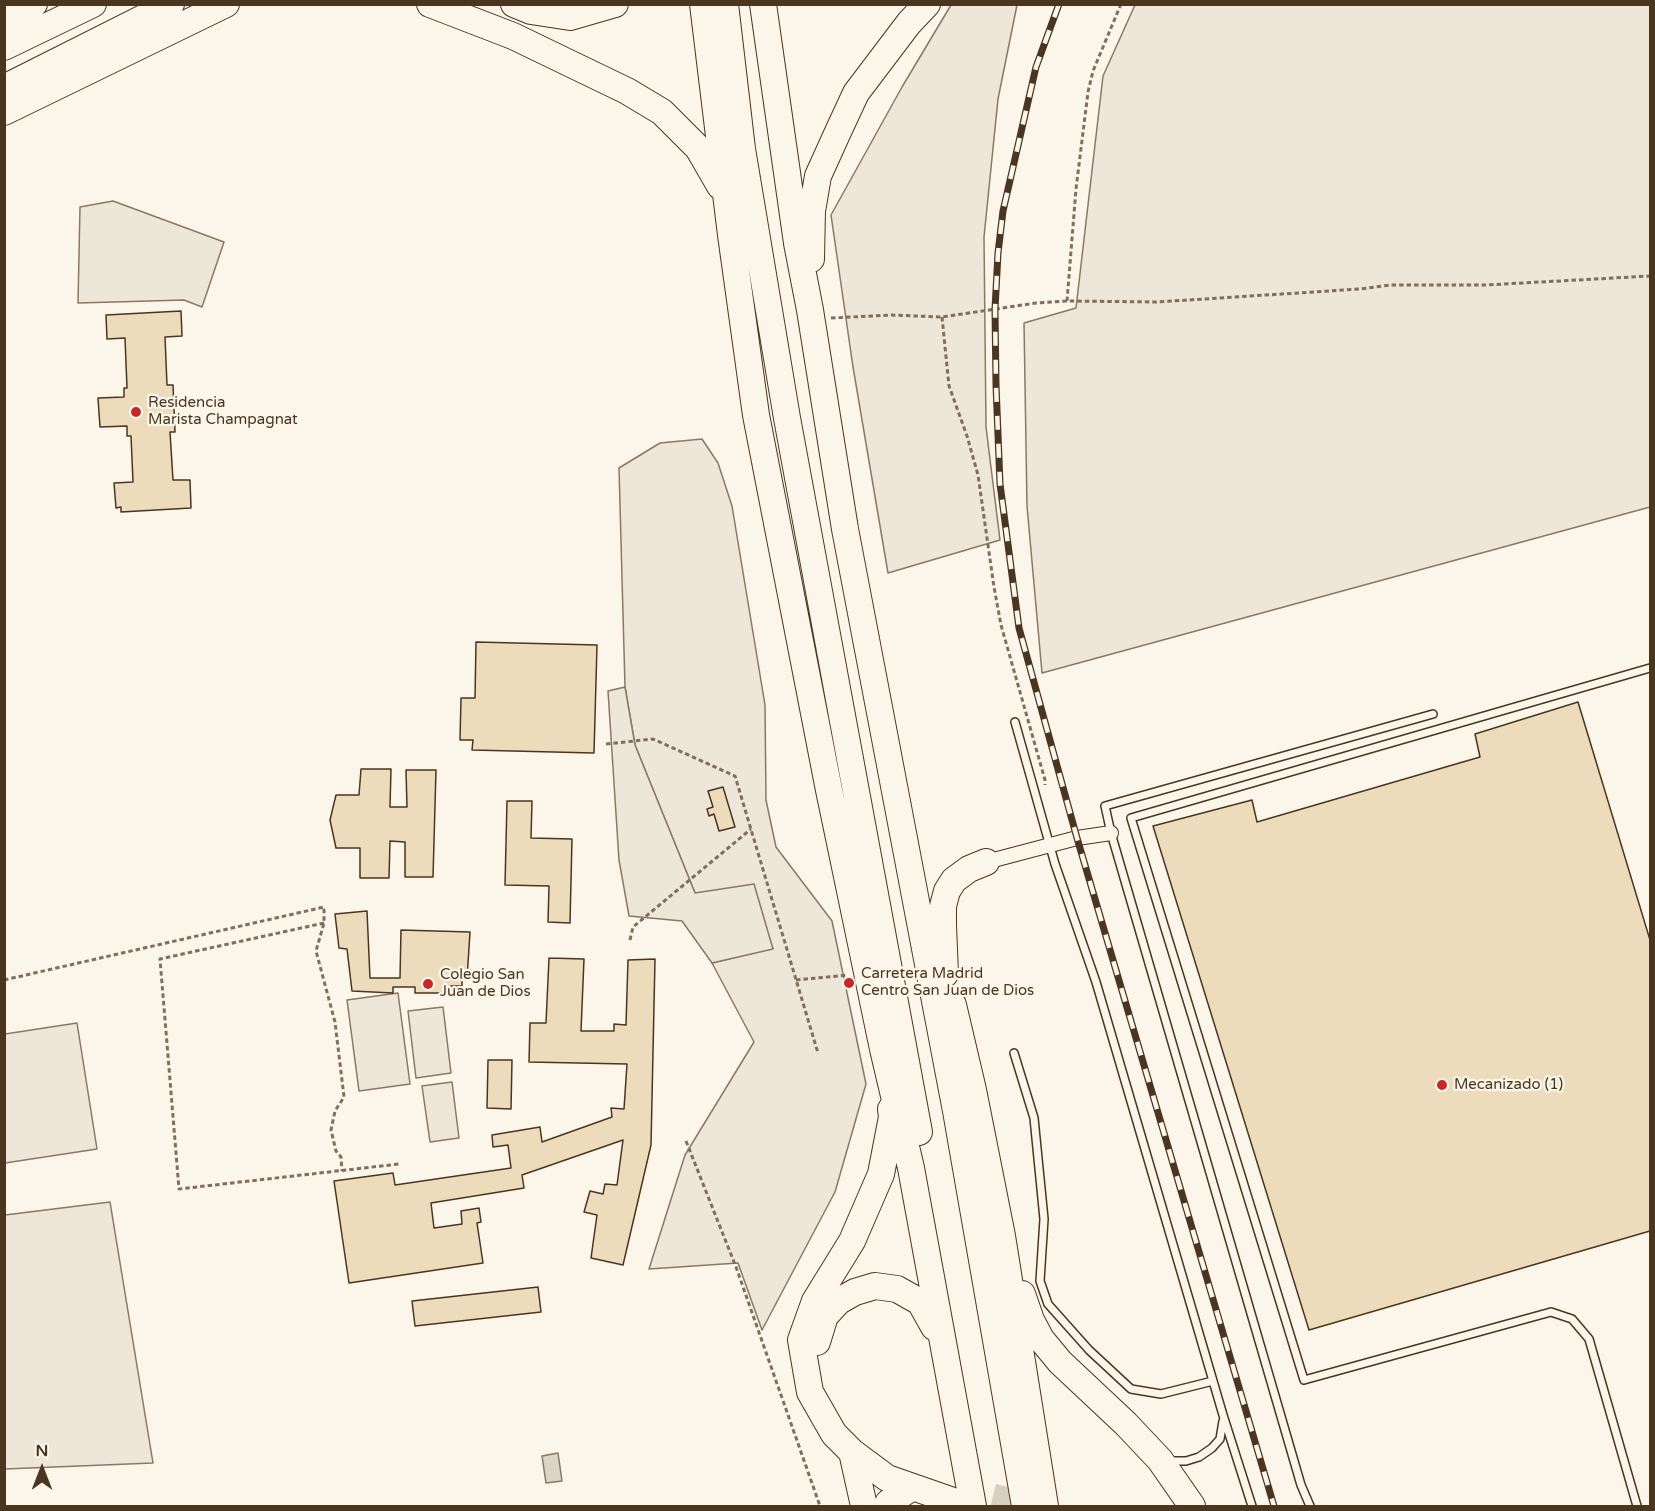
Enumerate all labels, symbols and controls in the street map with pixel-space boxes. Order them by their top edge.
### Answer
place label: Residencia Marista Champagnat [148,394,298,429]
marker: Residencia Marista Champagnat [129,405,143,419]
place label: Carretera Madrid Centro San Juan de Dios [861,965,1034,1000]
place label: Colegio San Juan de Dios [440,966,531,1001]
marker: Carretera Madrid Centro San Juan de Dios [842,976,856,990]
marker: Colegio San Juan de Dios [421,977,435,991]
place label: Mecanizado (1) [1454,1076,1563,1094]
marker: Mecanizado (1) [1435,1078,1449,1092]
north arrow [12,1439,72,1499]
text: N [36,1441,48,1461]

